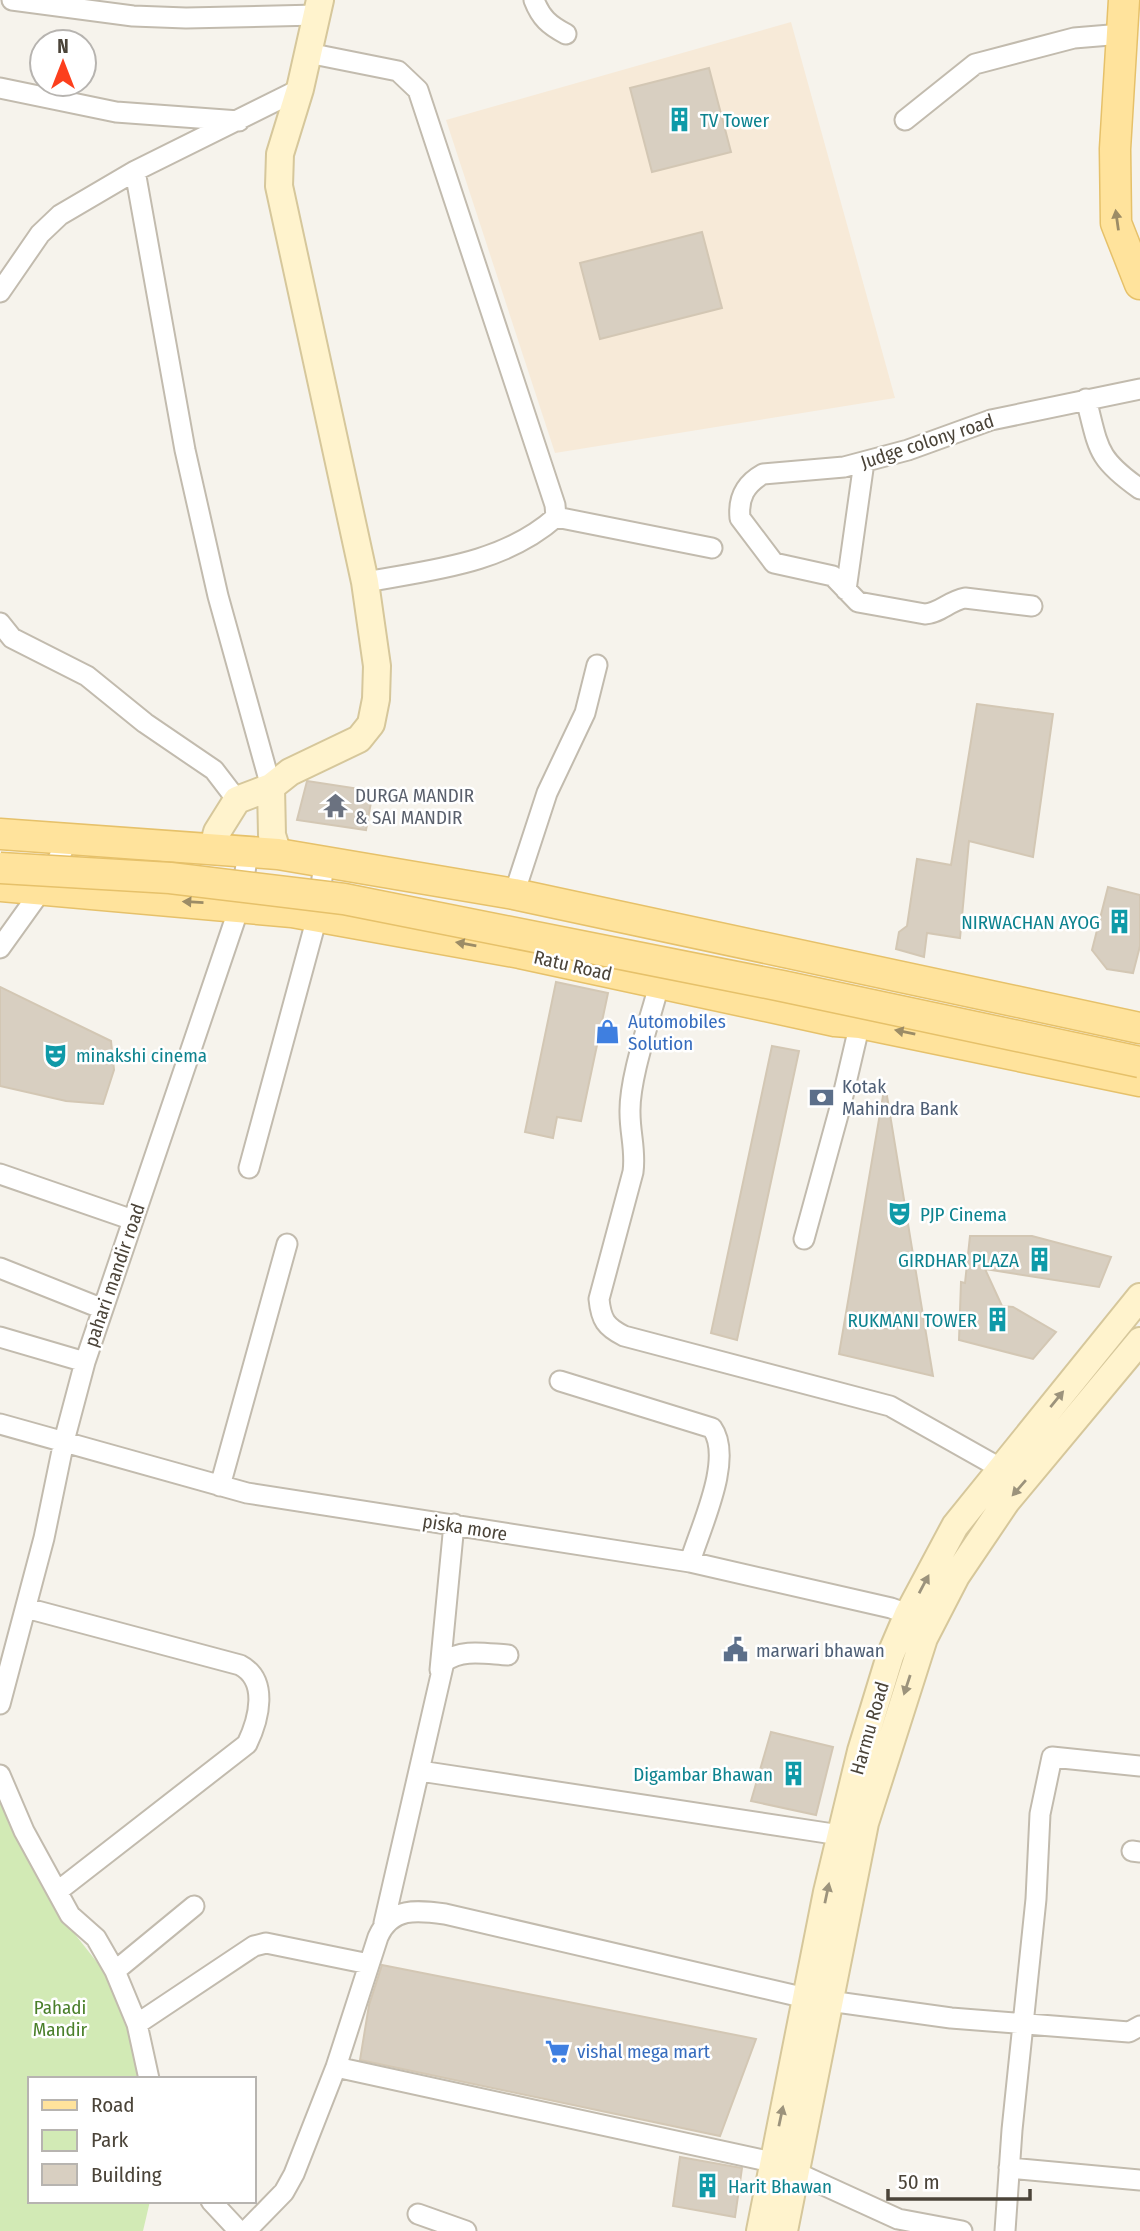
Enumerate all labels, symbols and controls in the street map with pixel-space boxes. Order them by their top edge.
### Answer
north arrow [28,28,98,98]
text: N [57,35,69,58]
building icon: TV Tower [666,106,694,134]
place label: TV Tower [700,109,770,132]
one-way arrow [1111,209,1122,231]
street label: Judge colony road [858,409,997,474]
place label: DURGA MANDIR & SAI MANDIR [355,784,474,829]
temple icon: DURGA MANDIR & SAI MANDIR [321,792,349,820]
one-way arrow [182,897,204,908]
building icon: NIRWACHAN AYOG [1106,908,1134,936]
place label: NIRWACHAN AYOG [961,911,1100,934]
one-way arrow [455,938,477,949]
street label: Ratu Road [532,945,614,986]
place label: Automobiles Solution [628,1010,726,1055]
shop icon: Automobiles Solution [594,1018,622,1046]
one-way arrow [894,1027,916,1038]
theatre icon: minakshi cinema [42,1041,70,1069]
place label: minakshi cinema [76,1044,207,1067]
place label: Kotak Mahindra Bank [842,1075,958,1120]
bank icon: Kotak Mahindra Bank [808,1083,836,1111]
theatre icon: PJP Cinema [886,1200,914,1228]
street label: pahari mandir road [79,1201,150,1350]
place label: PJP Cinema [920,1203,1007,1226]
building icon: GIRDHAR PLAZA [1025,1246,1053,1274]
place label: GIRDHAR PLAZA [898,1249,1019,1272]
building icon: RUKMANI TOWER [983,1306,1011,1334]
place label: RUKMANI TOWER [848,1309,977,1332]
one-way arrow [1049,1391,1064,1409]
one-way arrow [1011,1479,1027,1497]
street label: piska more [421,1509,509,1546]
one-way arrow [918,1573,930,1593]
public building icon: marwari bhawan [722,1636,750,1664]
place label: marwari bhawan [756,1639,885,1662]
one-way arrow [902,1674,912,1695]
street label: Harmu Road [845,1679,894,1777]
building icon: Digambar Bhawan [779,1760,807,1788]
place label: Digambar Bhawan [633,1763,773,1786]
one-way arrow [821,1882,832,1904]
park label: Pahadi Mandir [33,1996,88,2041]
supermarket icon: vishal mega mart [543,2037,571,2065]
place label: vishal mega mart [577,2040,711,2063]
legend [28,2077,256,2203]
text: Road [91,2092,135,2118]
one-way arrow [776,2105,787,2127]
text: Park [91,2127,129,2153]
scale bar [888,2158,1030,2202]
text: Building [91,2162,162,2188]
text: 50 m [898,2169,940,2195]
building icon: Harit Bhawan [694,2172,722,2200]
place label: Harit Bhawan [728,2175,832,2198]

